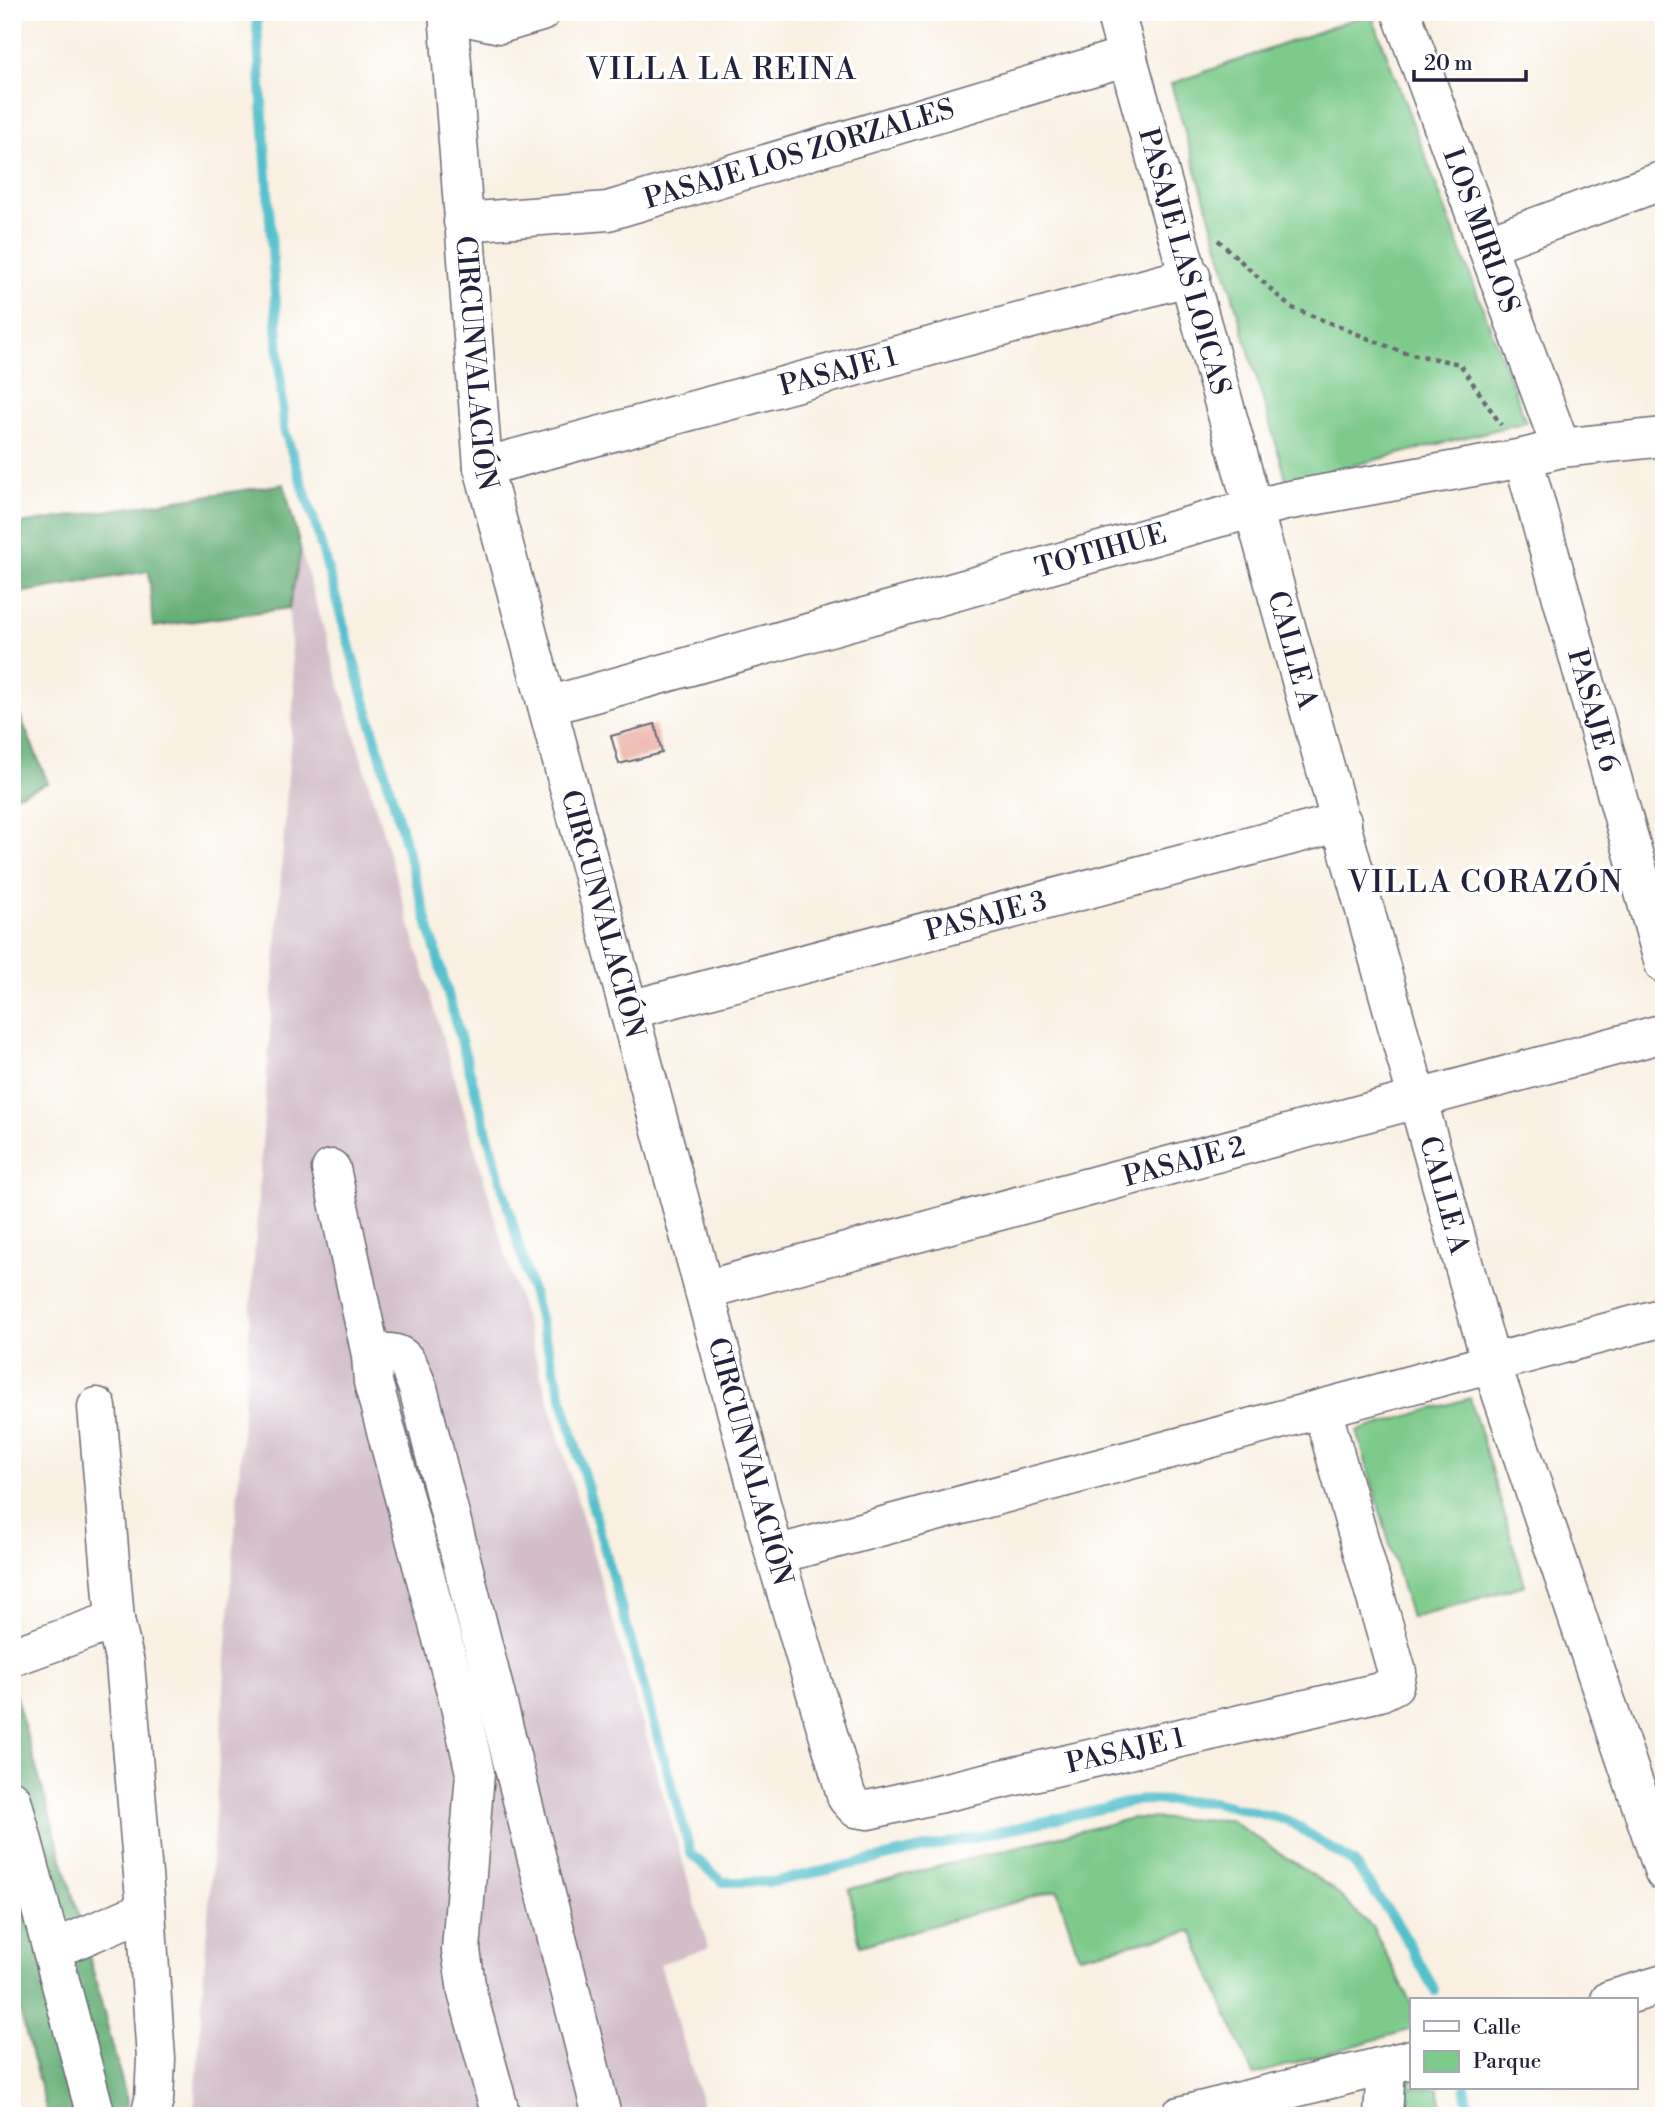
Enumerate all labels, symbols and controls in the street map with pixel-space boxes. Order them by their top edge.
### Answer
scale bar [1414,38,1526,82]
district label: VILLA LA REINA [585,51,858,89]
text: 20 m [1424,51,1473,77]
street label: PASAJE LOS ZORZALES [640,91,959,217]
street label: PASAJE LAS LOICAS [1131,124,1238,399]
street label: LOS MIRLOS [1435,143,1528,318]
street label: CIRCUNVALACIÓN [448,234,506,494]
street label: PASAJE 1 [775,339,901,404]
street label: TOTIHUE [1031,516,1170,586]
street label: CALLE A [1259,587,1326,713]
street label: PASAJE 6 [1560,645,1627,776]
street label: CIRCUNVALACIÓN [553,786,653,1042]
district label: VILLA CORAZÓN [1347,862,1624,902]
street label: PASAJE 3 [921,883,1050,949]
street label: PASAJE 2 [1119,1128,1249,1194]
street label: CALLE A [1411,1132,1478,1259]
street label: CIRCUNVALACIÓN [700,1334,801,1590]
street label: PASAJE 1 [1063,1720,1188,1781]
legend [1410,1998,1638,2090]
text: Calle [1473,2015,1521,2041]
text: Parque [1473,2049,1541,2075]

